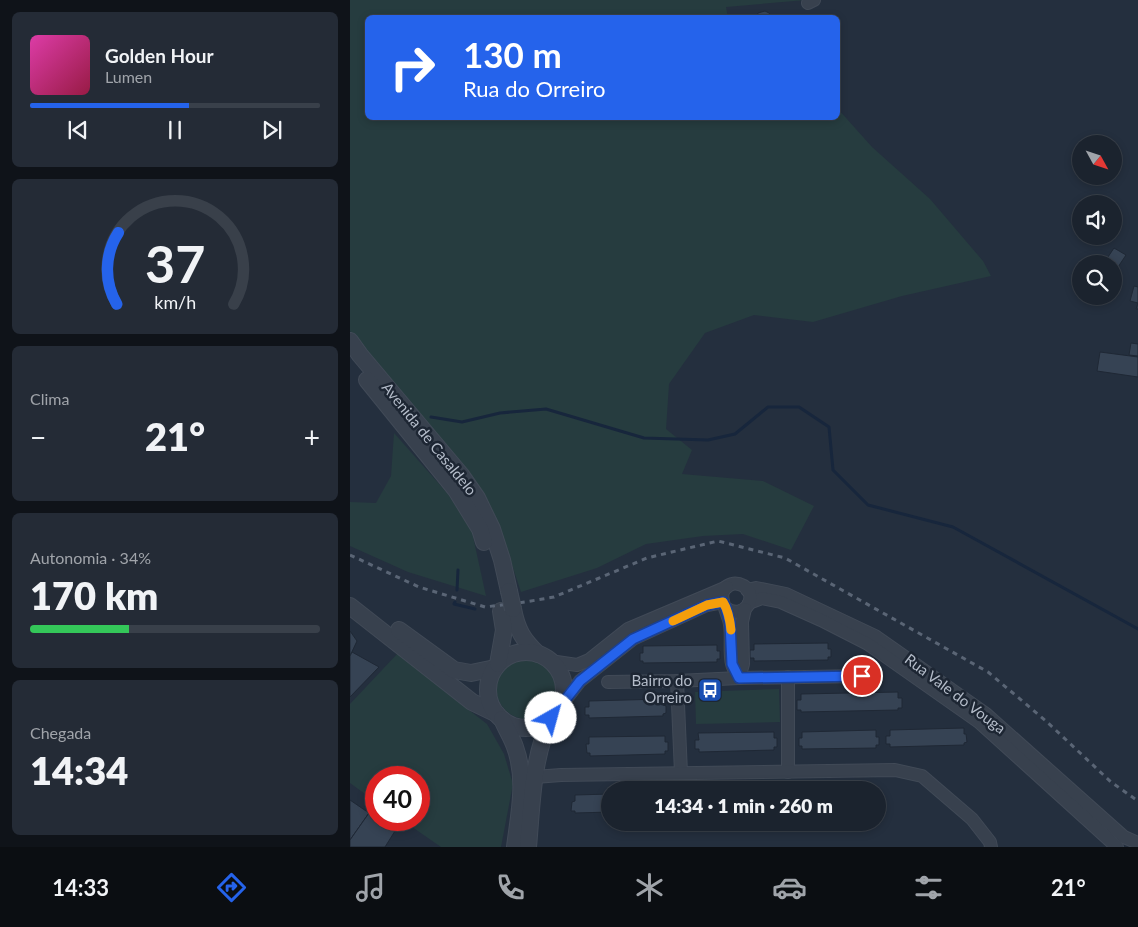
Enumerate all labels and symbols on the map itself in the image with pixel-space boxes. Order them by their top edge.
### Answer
north arrow [1072,135,1122,185]
street label: Avenida de Casaldelo [379,378,481,499]
street label: Rua Vale do Vouga [902,649,1009,737]
pin [841,655,883,697]
place label: Bairro do Orreiro [632,671,692,706]
bus stop icon: Bairro do Orreiro [697,677,723,703]
position arrow [524,691,576,743]
speed limit sign: 40 [365,766,430,831]

